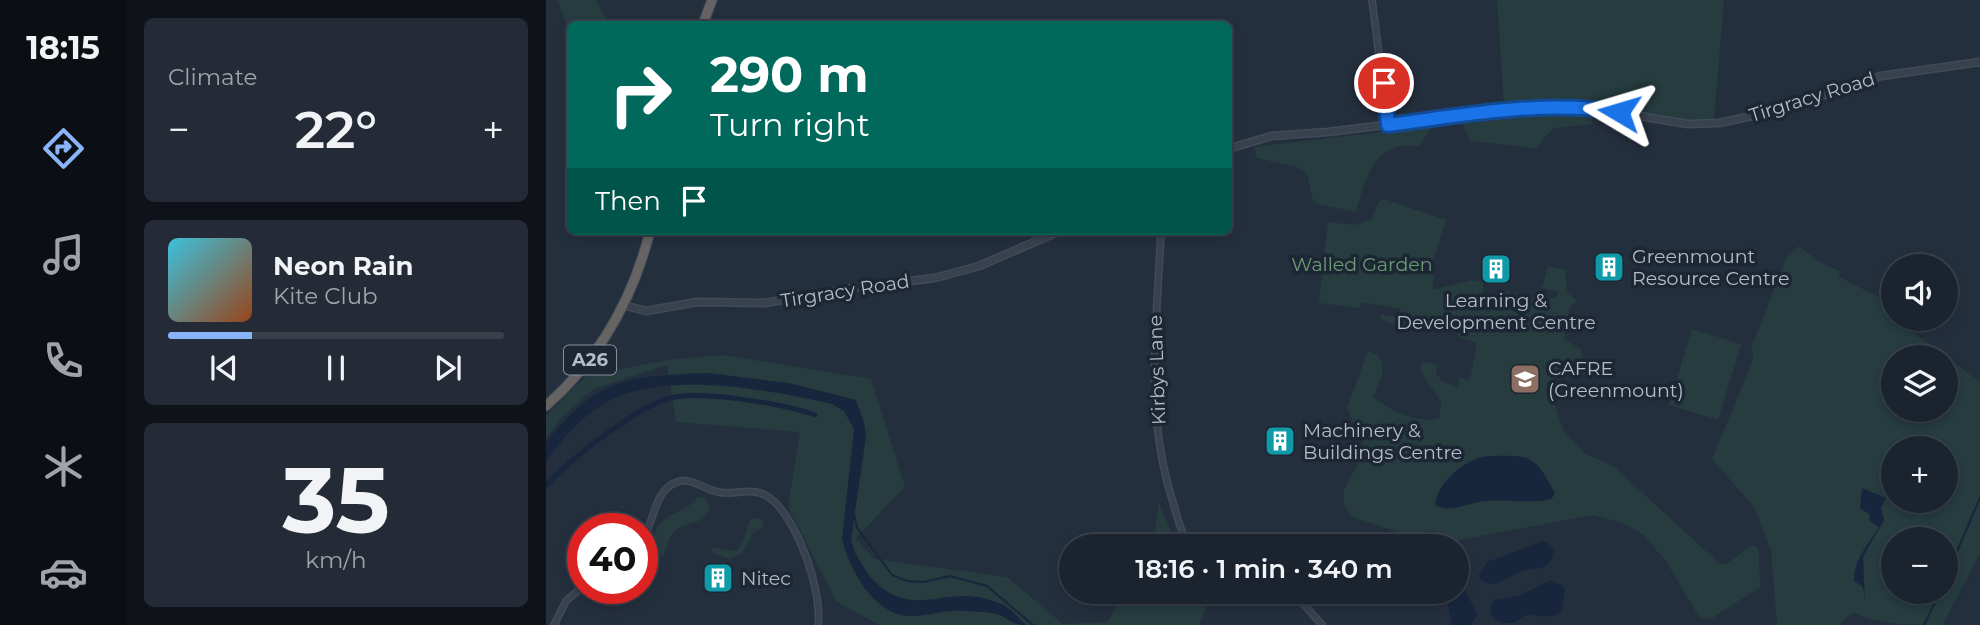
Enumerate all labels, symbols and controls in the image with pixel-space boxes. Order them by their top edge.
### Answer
text: 18:15 [26,28,100,67]
text: 290 m [710,45,869,104]
icon: right [595,49,686,140]
pin [1354,53,1414,113]
text: Climate [168,63,257,91]
icon: arrive [1365,64,1403,102]
street label: Tirgracy Road [1746,67,1878,127]
position arrow [1582,75,1656,149]
text: 22° [295,98,377,161]
text: Turn right [710,105,870,144]
text: − [168,106,190,153]
text: + [482,106,504,153]
icon: directions [39,124,88,173]
icon: arrive [675,182,713,220]
text: Then [595,185,661,217]
icon: music [39,230,88,279]
place label: Greenmount Resource Centre [1632,245,1789,290]
text: Neon Rain [273,250,414,282]
building icon: Greenmount Resource Centre [1592,250,1626,284]
building icon: Learning & Development Centre [1479,252,1513,286]
park label: Walled Garden [1291,253,1433,276]
map controls [1881,254,1958,604]
button: sound [1881,254,1958,331]
street label: Tirgracy Road [779,269,911,313]
text: Kite Club [273,282,378,310]
place label: Learning & Development Centre [1396,289,1596,334]
street label: Kirbys Lane [1144,315,1170,425]
icon: phone [39,336,88,385]
button: layers [1881,345,1958,422]
road number: A26 [564,346,616,374]
icon: previous [205,349,243,387]
icon: pause [317,349,355,387]
icon: next [429,349,467,387]
place label: CAFRE (Greenmount) [1548,357,1684,402]
school or university icon: CAFRE (Greenmount) [1508,362,1542,396]
place label: Machinery & Buildings Centre [1303,419,1462,464]
building icon: Machinery & Buildings Centre [1263,424,1297,458]
button: + [1881,436,1958,513]
icon: climate [39,442,88,491]
text: 35 [282,445,390,556]
speed limit sign: 40 [567,513,658,604]
button: − [1881,527,1958,604]
text: km/h [305,546,367,574]
icon: car [39,548,88,597]
text: 18:16 · 1 min · 340 m [1135,553,1393,585]
building icon: Nitec [701,561,735,595]
place label: Nitec [741,567,791,590]

